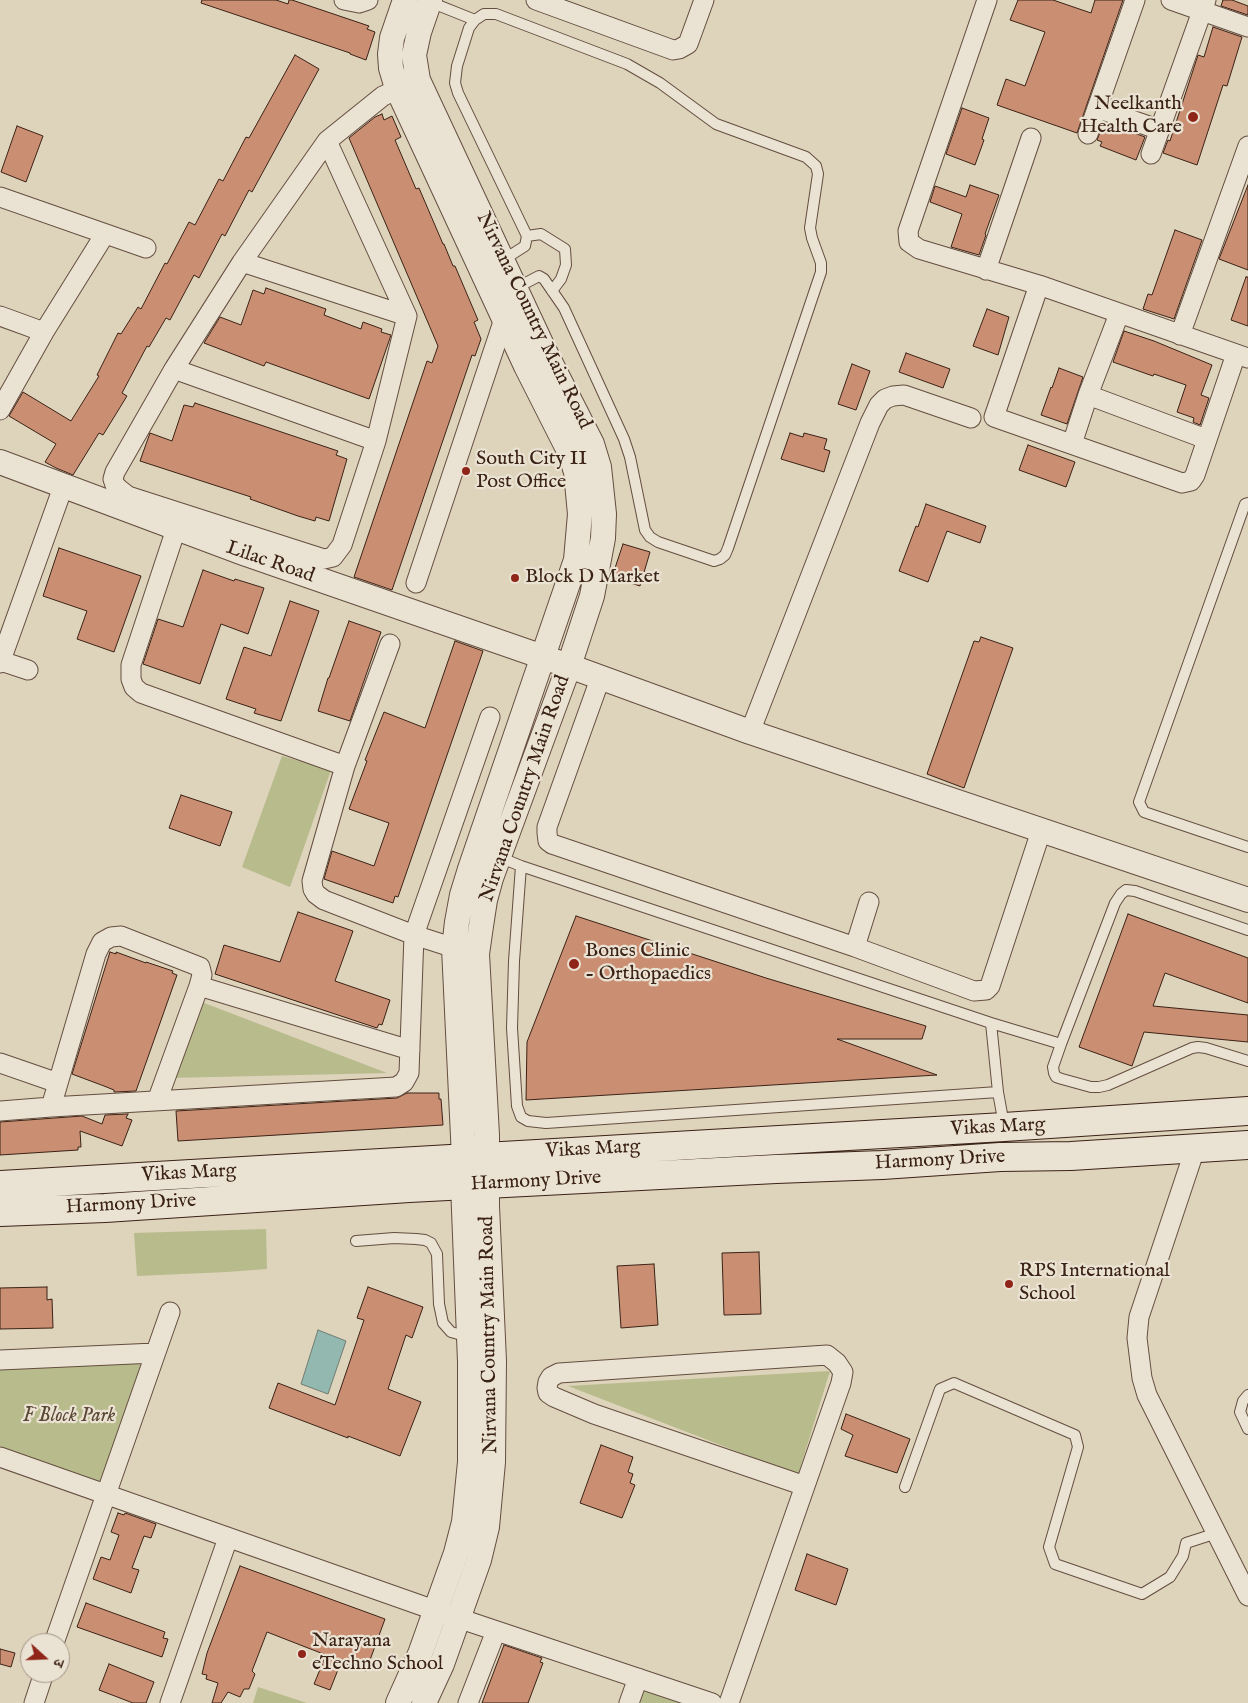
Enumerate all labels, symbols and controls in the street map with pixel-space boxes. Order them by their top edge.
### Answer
place label: Neelkanth Health Care [1080,93,1182,140]
marker: Neelkanth Health Care [1186,110,1200,124]
street label: Nirvana Country Main Road [470,209,596,433]
place label: South City II Post Office [476,448,587,495]
marker: South City II Post Office [460,465,472,477]
street label: Lilac Road [223,537,317,589]
place label: Block D Market [525,566,660,590]
marker: Block D Market [509,572,521,584]
street label: Nirvana Country Main Road [476,672,576,906]
place label: Bones Clinic - Orthopaedics [585,940,711,987]
marker: Bones Clinic - Orthopaedics [567,957,581,971]
street label: Vikas Marg [950,1114,1046,1142]
street label: Vikas Marg [545,1136,641,1164]
street label: Harmony Drive [874,1146,1006,1176]
street label: Vikas Marg [141,1160,237,1188]
street label: Harmony Drive [470,1167,602,1197]
street label: Harmony Drive [65,1190,197,1220]
street label: Nirvana Country Main Road [476,1216,504,1454]
place label: RPS International School [1019,1260,1170,1307]
marker: RPS International School [1003,1278,1015,1290]
park label: F Block Park [23,1405,115,1429]
place label: Narayana eTechno School [312,1630,443,1677]
north arrow [20,1633,70,1683]
marker: Narayana eTechno School [296,1648,308,1660]
text: उ [48,1656,68,1669]

